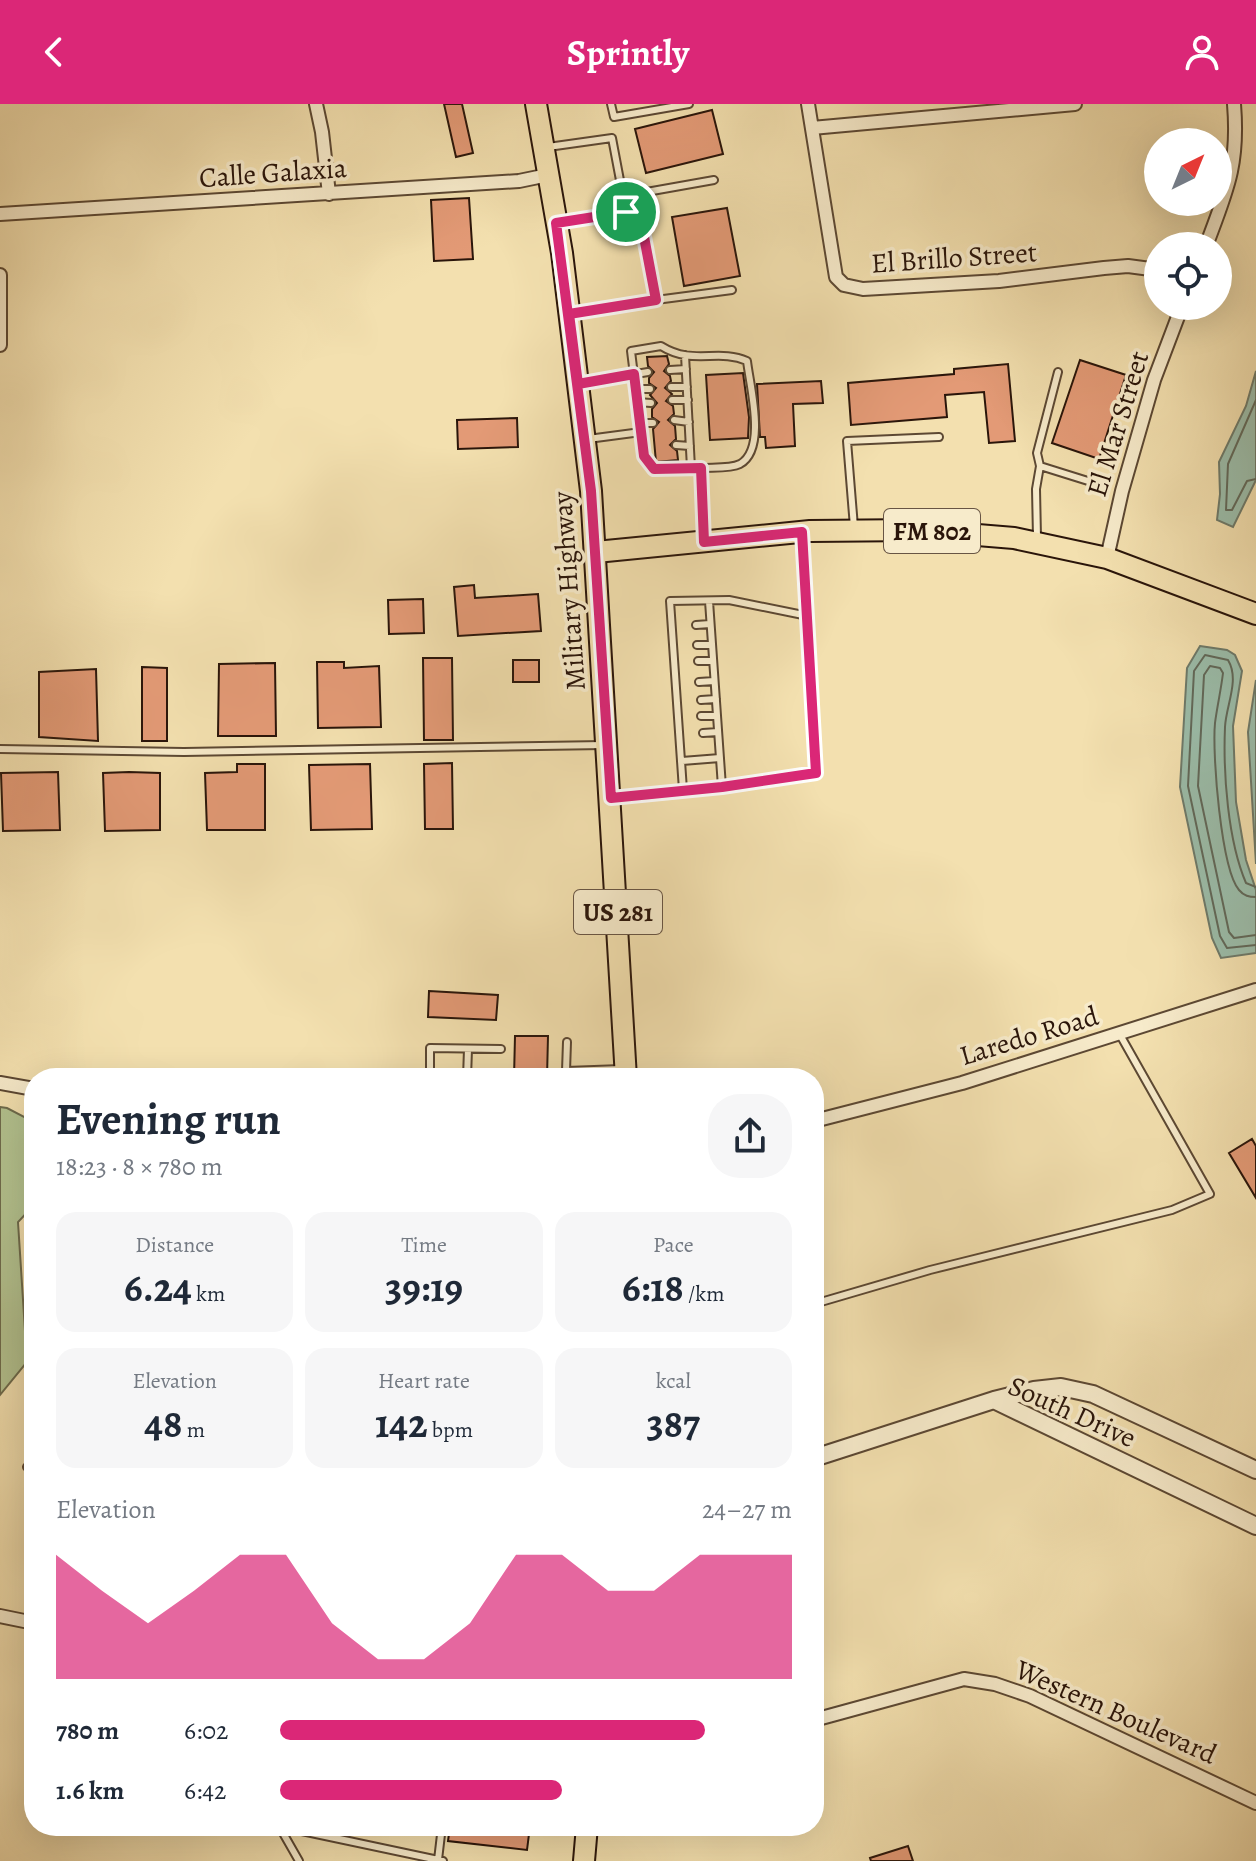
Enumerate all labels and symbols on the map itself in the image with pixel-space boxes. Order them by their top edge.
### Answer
north arrow [1144,128,1232,216]
street label: Calle Galaxia [198,149,348,197]
pin [592,178,660,246]
street label: El Brillo Street [870,233,1038,283]
street label: El Mar Street [1078,346,1158,502]
street label: Military Highway [543,490,595,692]
road number: FM 802 [884,509,980,553]
road number: US 281 [574,890,662,934]
street label: Laredo Road [955,997,1104,1075]
street label: South Drive [1002,1367,1142,1457]
street label: Western Boulevard [1008,1650,1224,1774]

